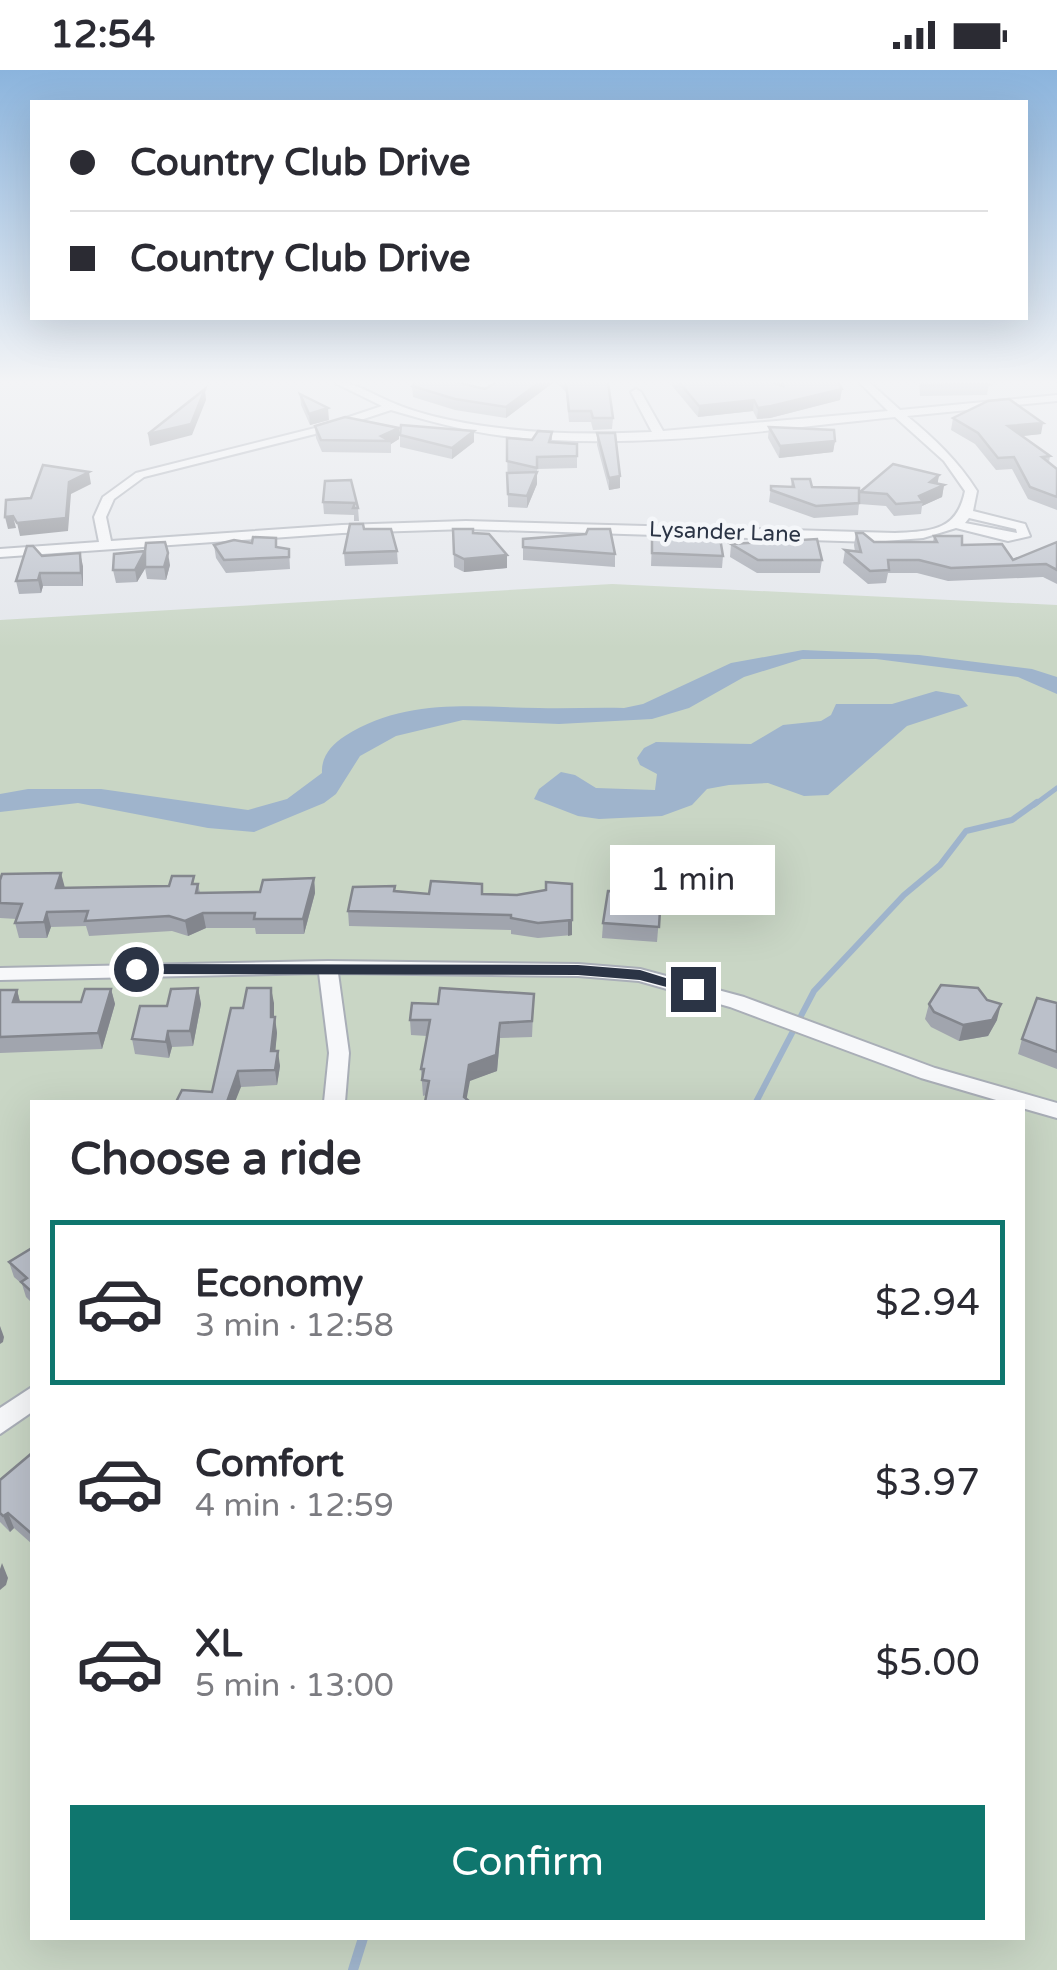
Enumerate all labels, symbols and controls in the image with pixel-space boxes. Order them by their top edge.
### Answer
text: 12:54 [50,12,155,58]
text: Country Club Drive [130,140,471,186]
text: Country Club Drive [130,236,471,282]
street label: Lysander Lane [648,516,802,548]
callout: 1 min [610,844,776,914]
text: 1 min [650,861,735,899]
route start [114,947,159,992]
route end [671,967,716,1012]
text: Choose a ride [70,1133,361,1187]
icon: car [75,1258,165,1348]
text: Economy [195,1261,363,1307]
text: $2.94 [875,1280,980,1326]
text: 3 min · 12:58 [195,1307,394,1345]
icon: car [75,1438,165,1528]
text: Comfort [195,1441,344,1487]
text: $3.97 [875,1460,980,1506]
text: 4 min · 12:59 [195,1487,394,1525]
icon: car [75,1618,165,1708]
text: XL [195,1621,242,1667]
text: $5.00 [875,1640,980,1686]
text: 5 min · 13:00 [195,1667,394,1705]
button: Confirm [70,1805,985,1920]

